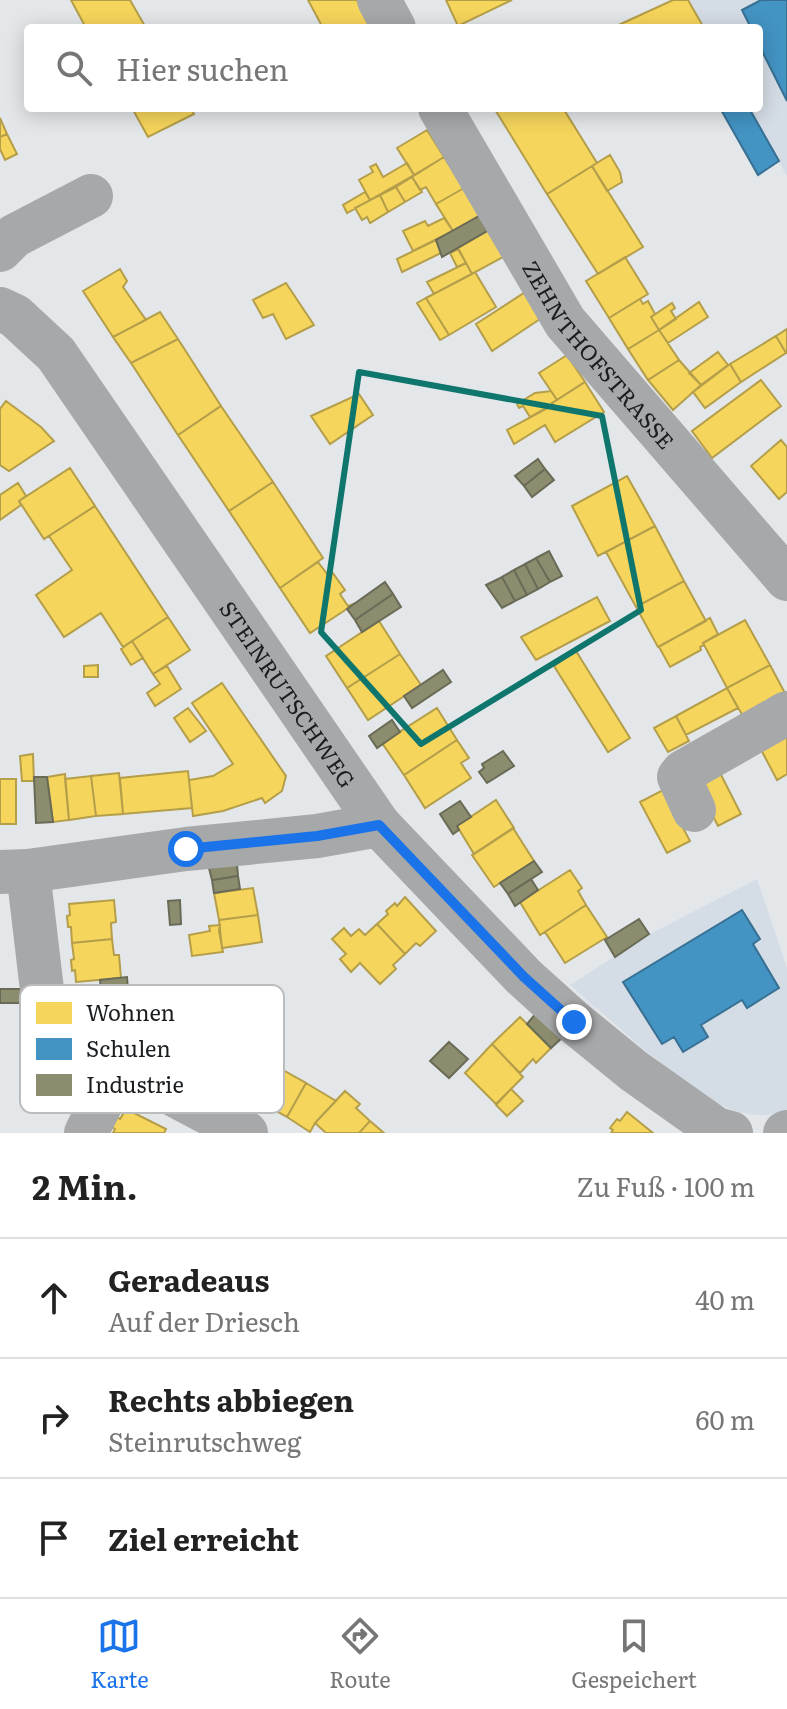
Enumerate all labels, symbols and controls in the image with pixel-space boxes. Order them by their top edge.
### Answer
search box [24,24,763,112]
icon: search [52,46,96,90]
text: Hier suchen [116,46,289,90]
street label: ZEHNTHOFSTRASSE [516,254,683,455]
street label: STEINRUTSCHWEG [213,593,365,794]
route start [168,831,204,867]
legend [20,985,284,1113]
text: Wohnen [86,995,175,1028]
route end [556,1004,592,1040]
text: Schulen [86,1031,171,1064]
text: Industrie [86,1067,184,1100]
text: 2 Min. [32,1160,138,1210]
text: Zu Fuß · 100 m [577,1166,755,1205]
text: Geradeaus [108,1257,270,1301]
icon: ahead [32,1276,76,1320]
text: 40 m [695,1279,755,1318]
text: Auf der Driesch [108,1301,300,1340]
text: Rechts abbiegen [108,1377,354,1421]
icon: right [32,1396,76,1440]
text: 60 m [696,1399,755,1438]
text: Steinrutschweg [108,1421,302,1460]
icon: arrive [32,1516,76,1560]
text: Ziel erreicht [108,1516,299,1560]
tab: Karte [90,1614,149,1695]
tab: Route [329,1614,391,1695]
tab: Gespeichert [571,1614,697,1695]

